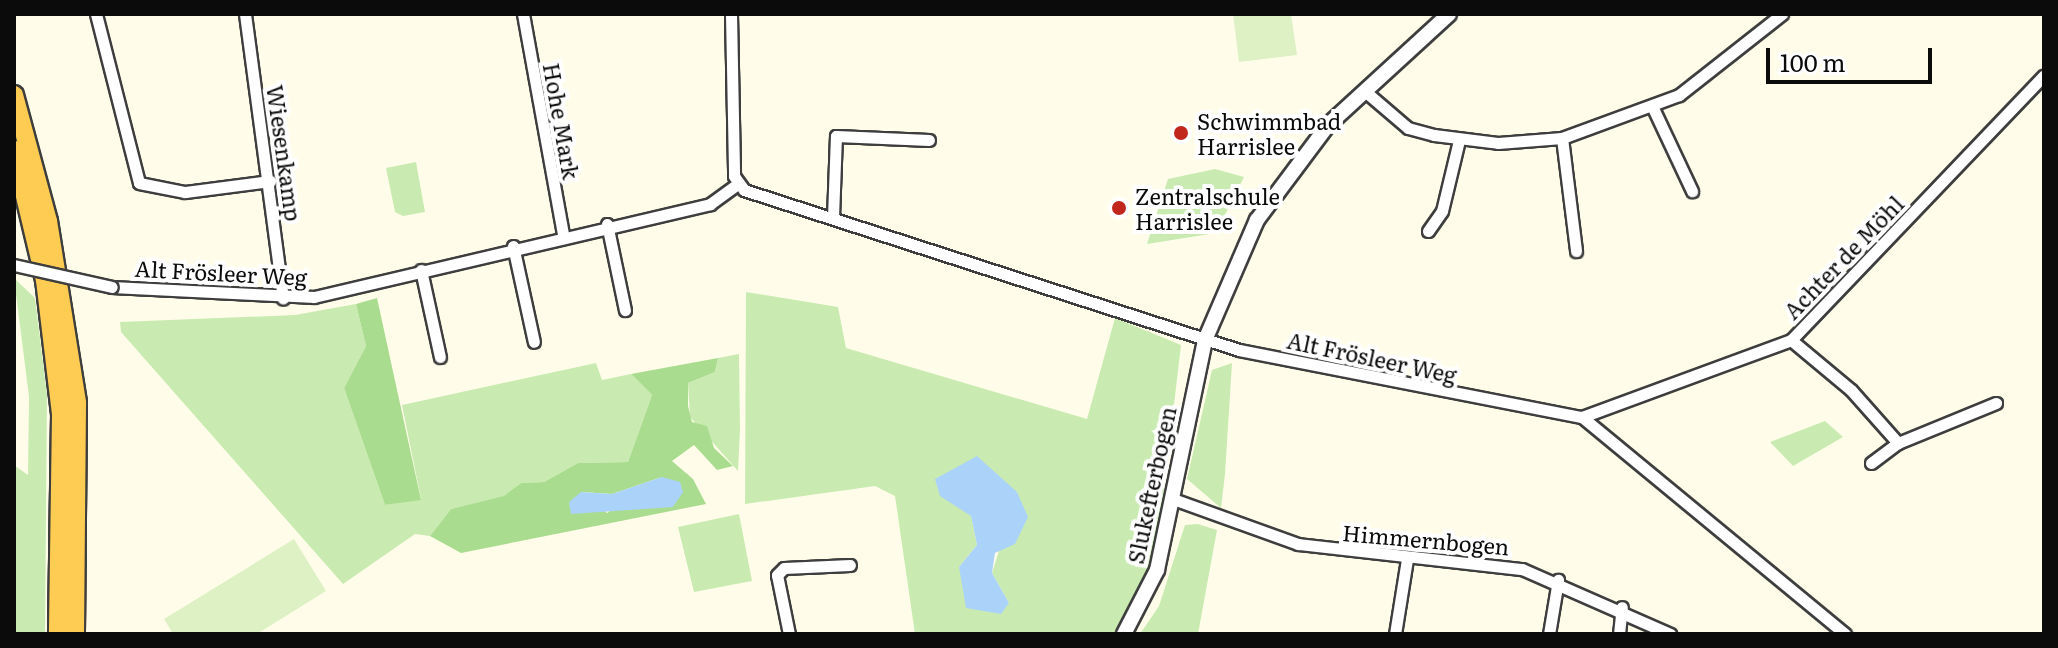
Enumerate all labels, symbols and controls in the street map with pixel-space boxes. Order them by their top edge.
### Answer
scale bar [1770,32,1936,82]
text: 100 m [1780,44,1846,79]
street label: Hohe Mark [539,61,585,181]
street label: Wiesenkamp [262,83,308,223]
place label: Schwimmbad Harrislee [1197,107,1341,158]
marker: Schwimmbad Harrislee [1172,124,1190,142]
place label: Zentralschule Harrislee [1135,182,1280,234]
street label: Achter de Möhl [1778,190,1908,324]
marker: Zentralschule Harrislee [1110,199,1128,217]
street label: Alt Frösleer Weg [134,254,308,290]
street label: Alt Frösleer Weg [1285,326,1459,388]
street label: Slukefterbogen [1121,404,1181,566]
street label: Himmernbogen [1341,519,1511,559]

